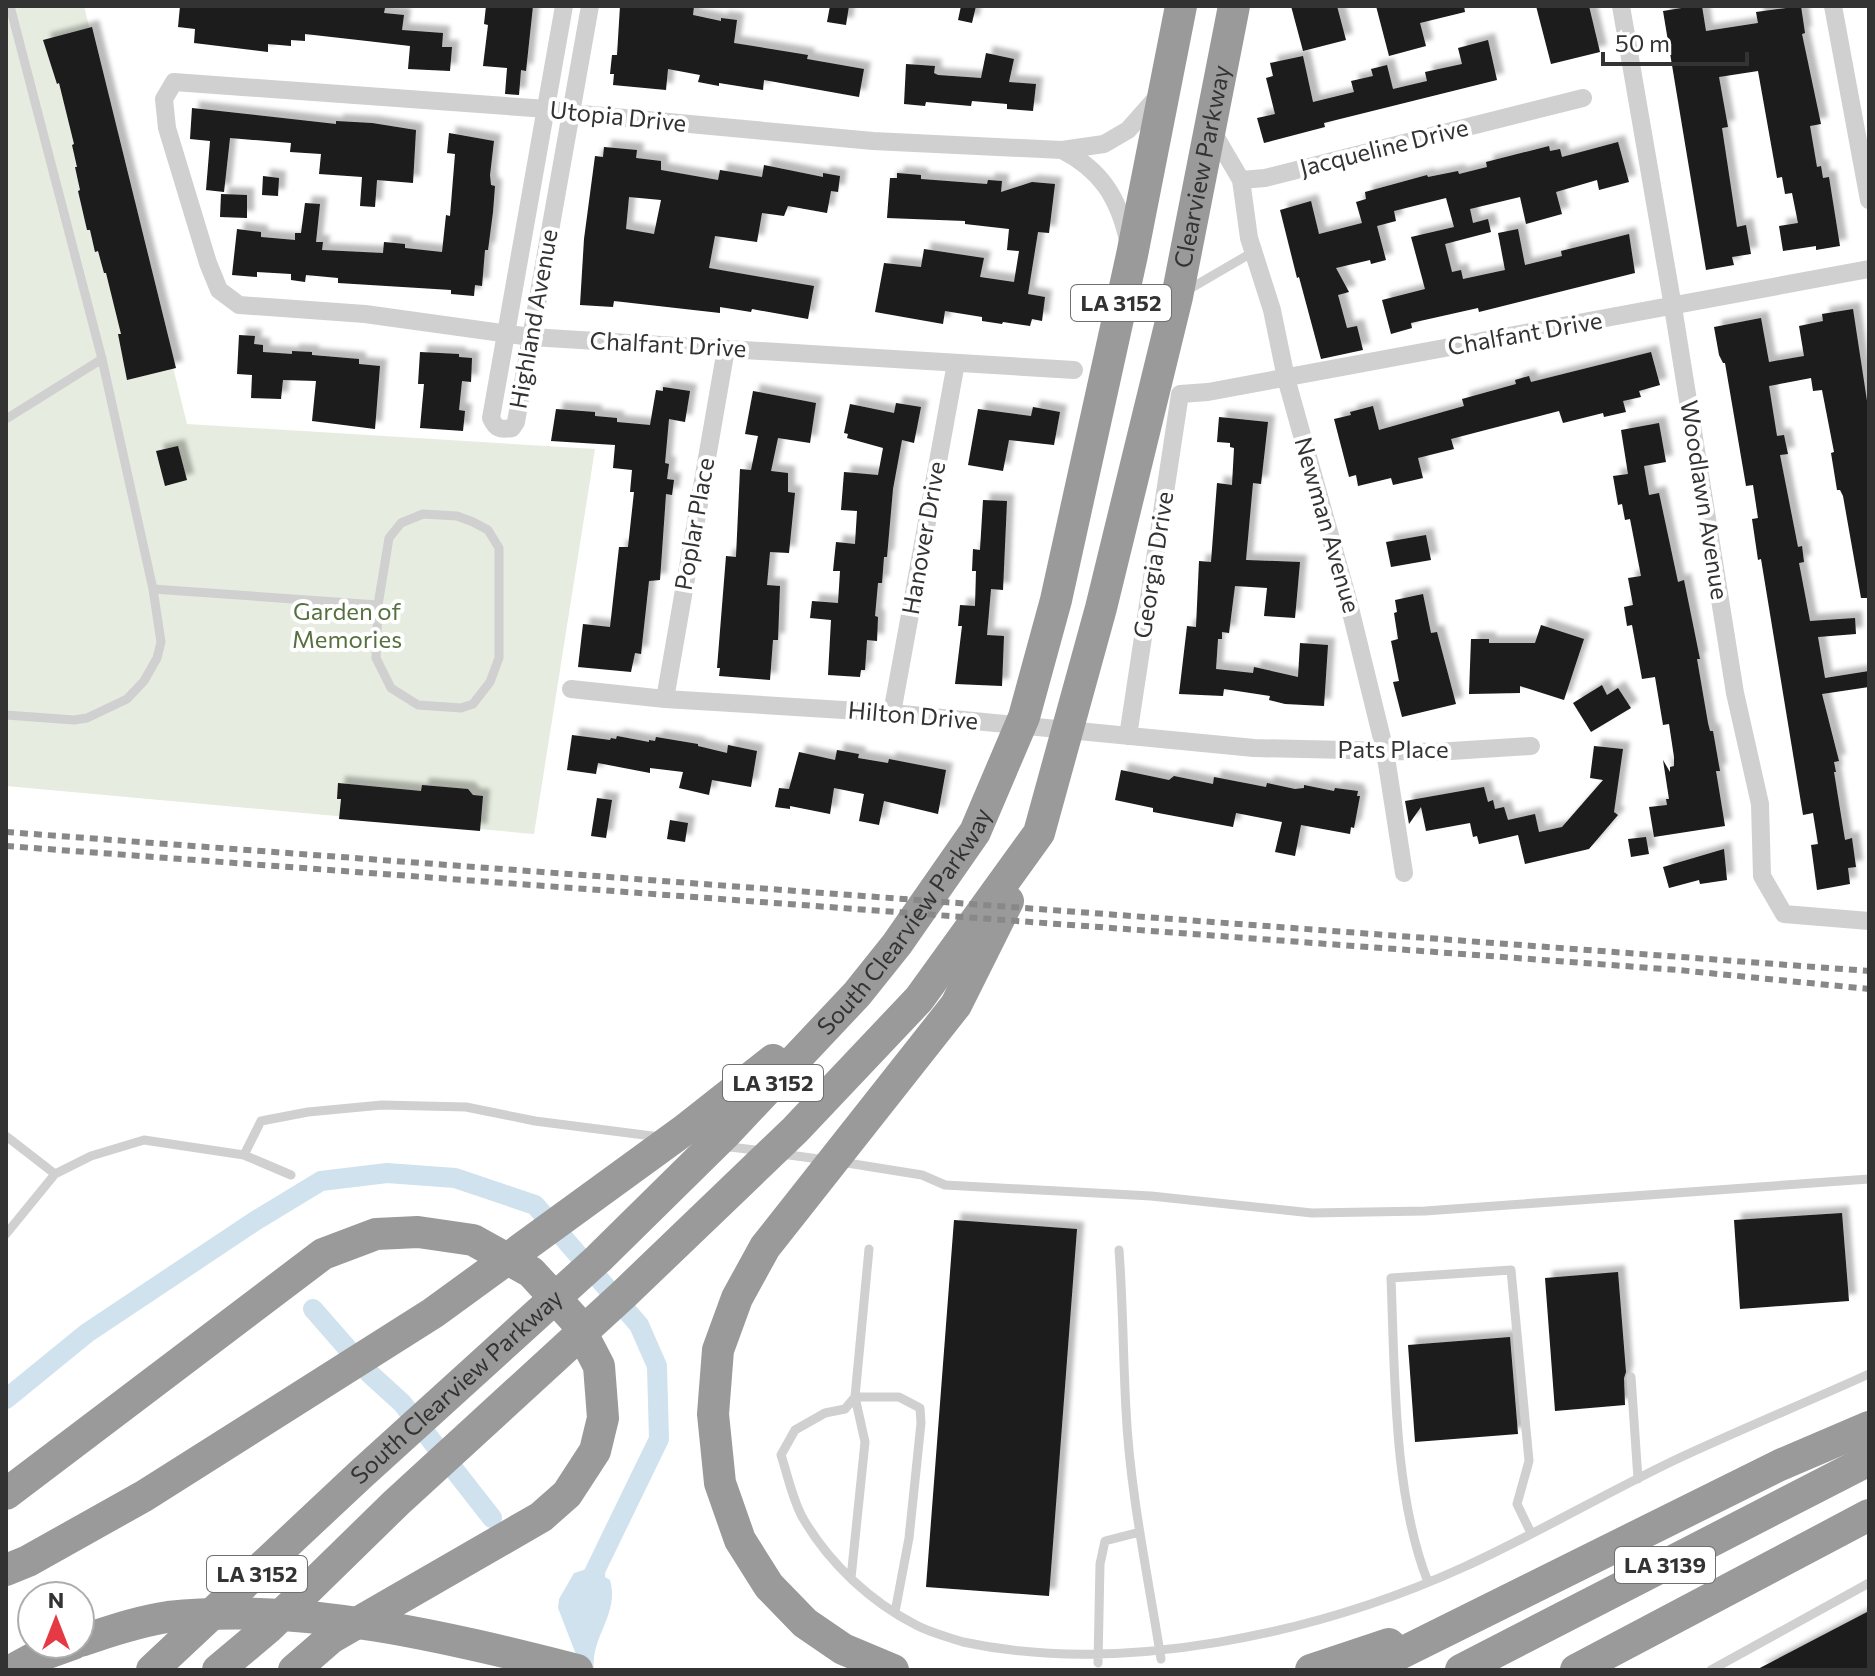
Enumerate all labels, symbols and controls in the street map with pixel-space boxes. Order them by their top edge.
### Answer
scale bar [1603,16,1747,66]
text: 50 m [1615,28,1670,57]
street label: Clearview Parkway [1167,63,1235,270]
street label: Utopia Drive [549,94,688,137]
street label: Jacqueline Drive [1296,112,1471,182]
street label: Highland Avenue [502,227,563,411]
road number: LA 3152 [1071,285,1171,321]
street label: Chalfant Drive [1445,305,1604,360]
street label: Chalfant Drive [589,325,747,362]
street label: Woodlawn Avenue [1675,398,1736,601]
street label: Newman Avenue [1289,433,1367,616]
street label: Poplar Place [668,455,719,592]
street label: Hanover Drive [895,459,950,617]
street label: Georgia Drive [1127,489,1178,640]
park label: Garden of Memories [292,596,402,653]
street label: Hilton Drive [847,694,979,735]
street label: Pats Place [1337,734,1449,763]
street label: South Clearview Parkway [810,803,997,1040]
road number: LA 3152 [723,1065,823,1101]
street label: South Clearview Parkway [344,1282,568,1489]
road number: LA 3139 [1615,1547,1715,1583]
road number: LA 3152 [207,1556,307,1592]
north arrow [16,1580,96,1660]
text: N [48,1586,64,1613]

